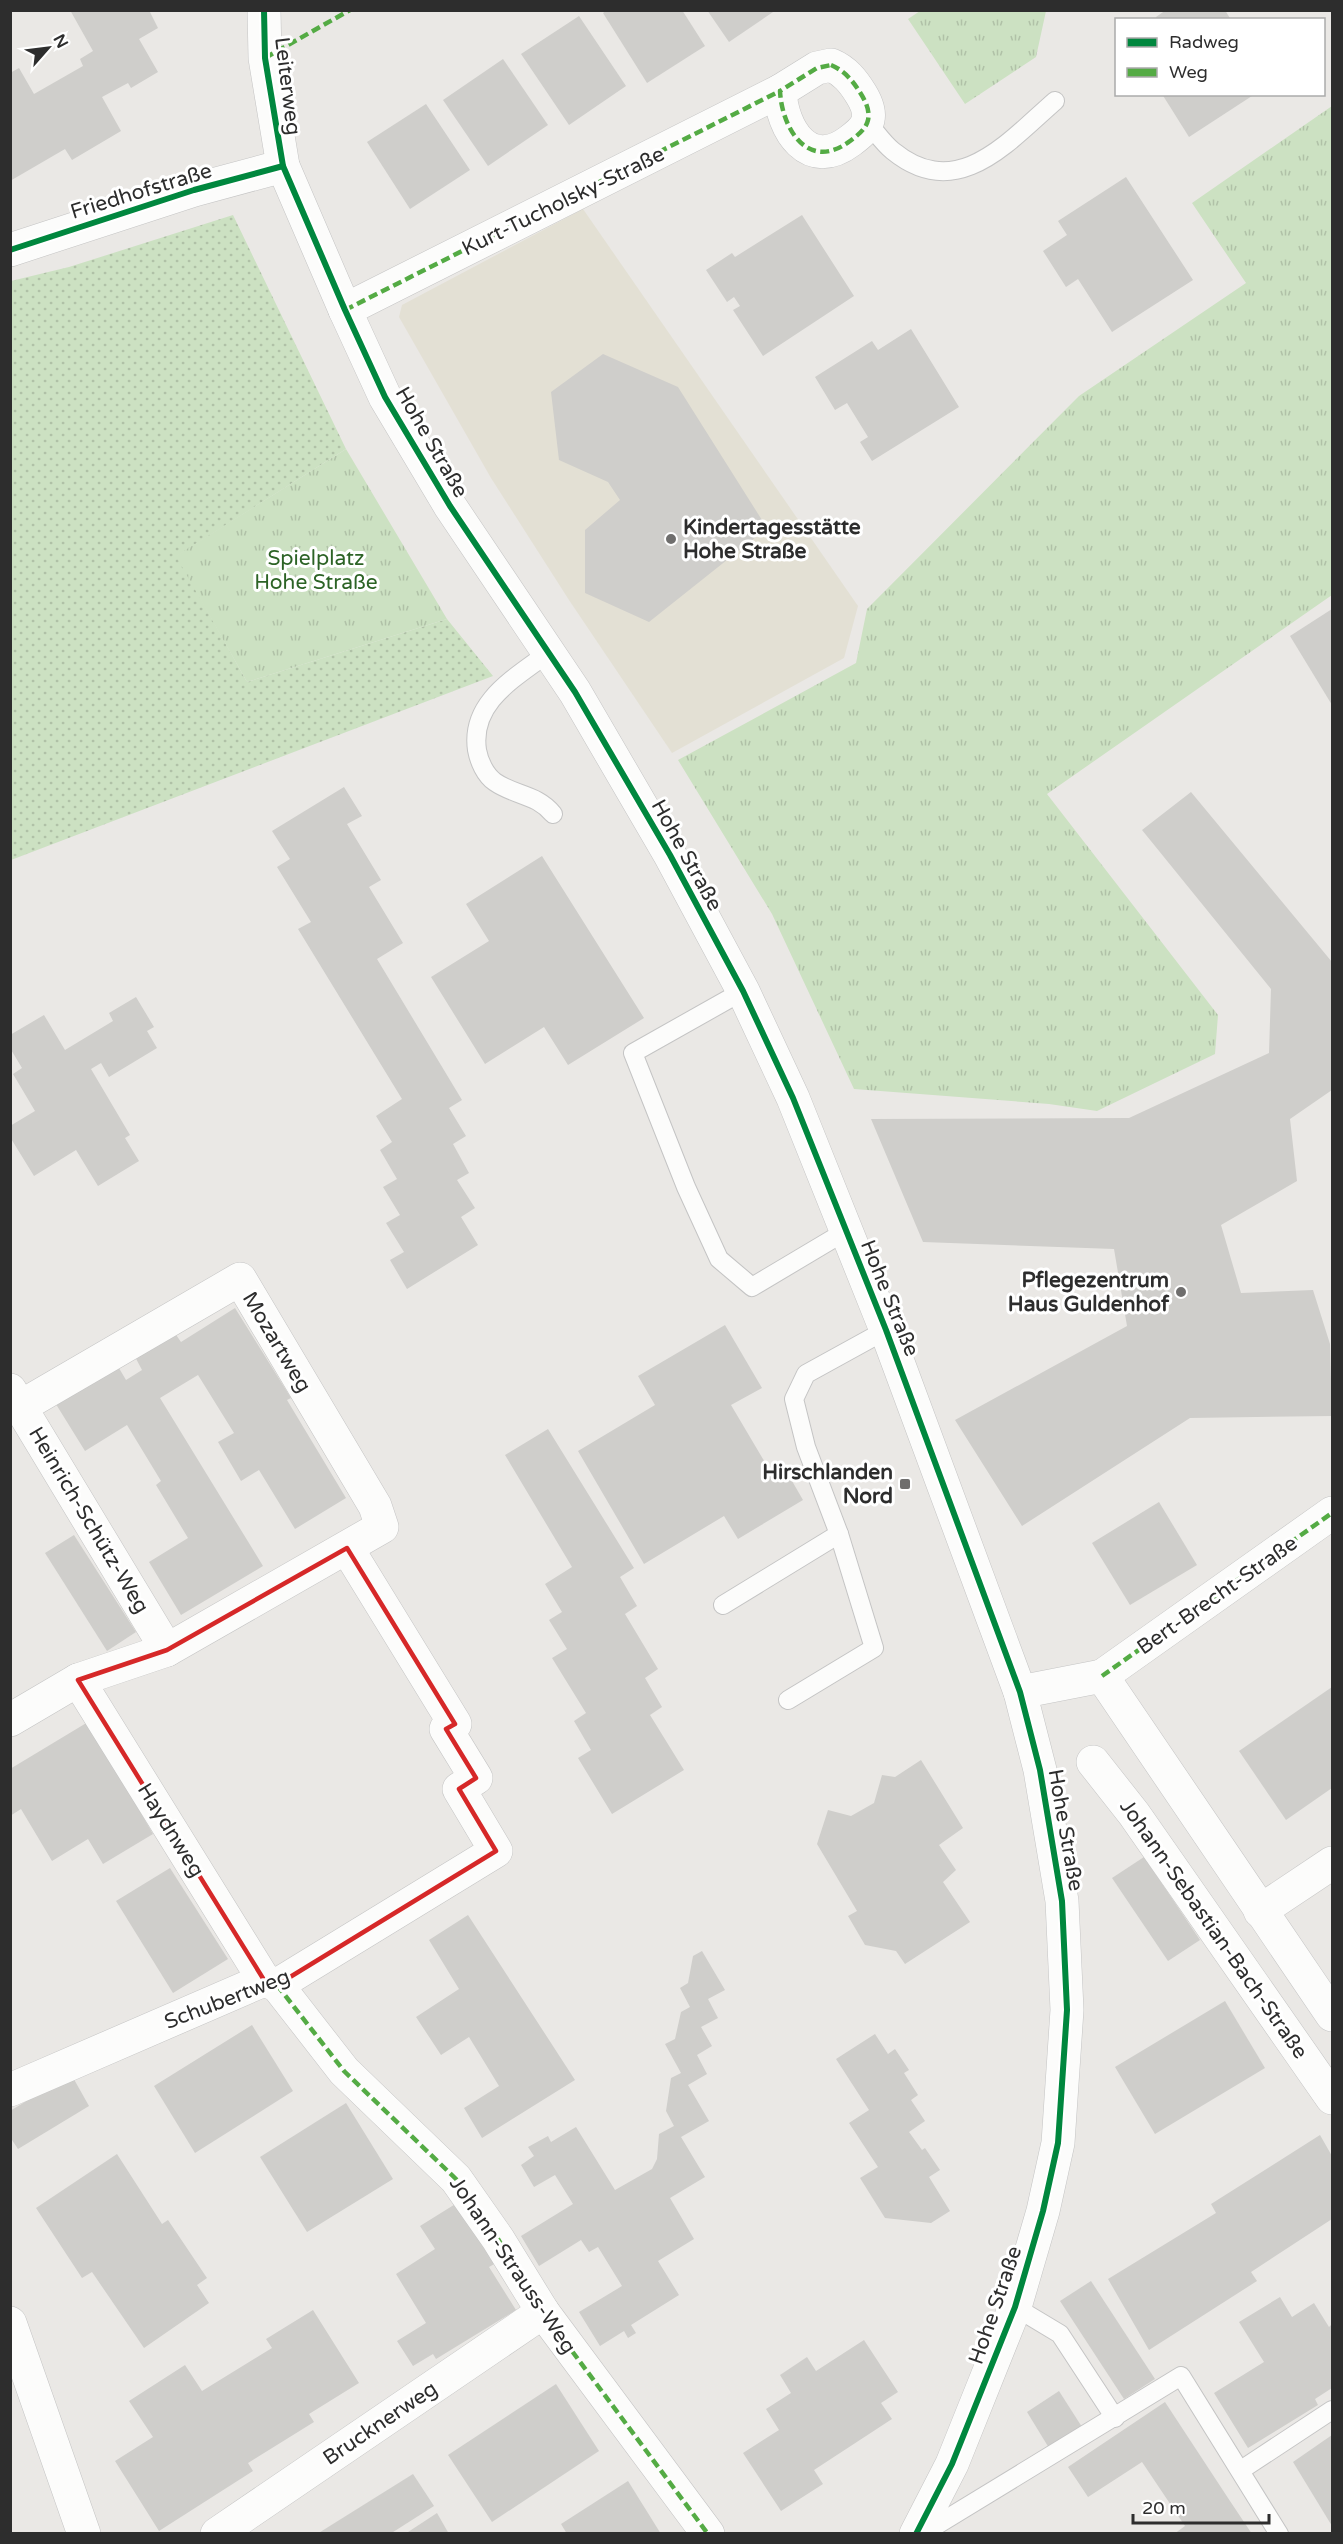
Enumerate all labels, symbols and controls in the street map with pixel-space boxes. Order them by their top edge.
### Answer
north arrow [18,18,78,78]
legend [1115,18,1325,96]
text: N [49,31,72,52]
text: Radweg [1169,31,1239,53]
street label: Leiterweg [269,36,306,137]
text: Weg [1169,61,1208,83]
street label: Kurt-Tucholsky-Straße [458,141,669,261]
street label: Friedhofstraße [67,158,215,225]
street label: Hohe Straße [390,383,473,502]
place label: Kindertagesstätte Hohe Straße [683,515,861,564]
marker: Kindertagesstätte Hohe Straße [664,532,678,546]
park label: Spielplatz Hohe Straße [254,546,378,595]
street label: Hohe Straße [646,795,727,915]
street label: Hohe Straße [855,1236,924,1360]
place label: Pflegezentrum Haus Guldenhof [1008,1268,1170,1317]
marker: Pflegezentrum Haus Guldenhof [1174,1285,1188,1299]
street label: Mozartweg [237,1288,316,1397]
street label: Heinrich-Schütz-Weg [23,1423,154,1618]
place label: Hirschlanden Nord [762,1460,893,1509]
marker: Hirschlanden Nord [898,1477,912,1491]
street label: Bert-Brecht-Straße [1132,1531,1302,1660]
street label: Hohe Straße [1042,1767,1089,1893]
street label: Haydnweg [132,1779,209,1882]
street label: Johann-Sebastian-Bach-Straße [1114,1795,1313,2064]
street label: Schubertweg [161,1964,293,2035]
street label: Johann-Strauss-Weg [444,2172,581,2359]
street label: Hohe Straße [964,2243,1027,2368]
street label: Brucknerweg [318,2376,442,2471]
scale bar [1133,2487,1270,2525]
text: 20 m [1142,2497,1186,2519]

